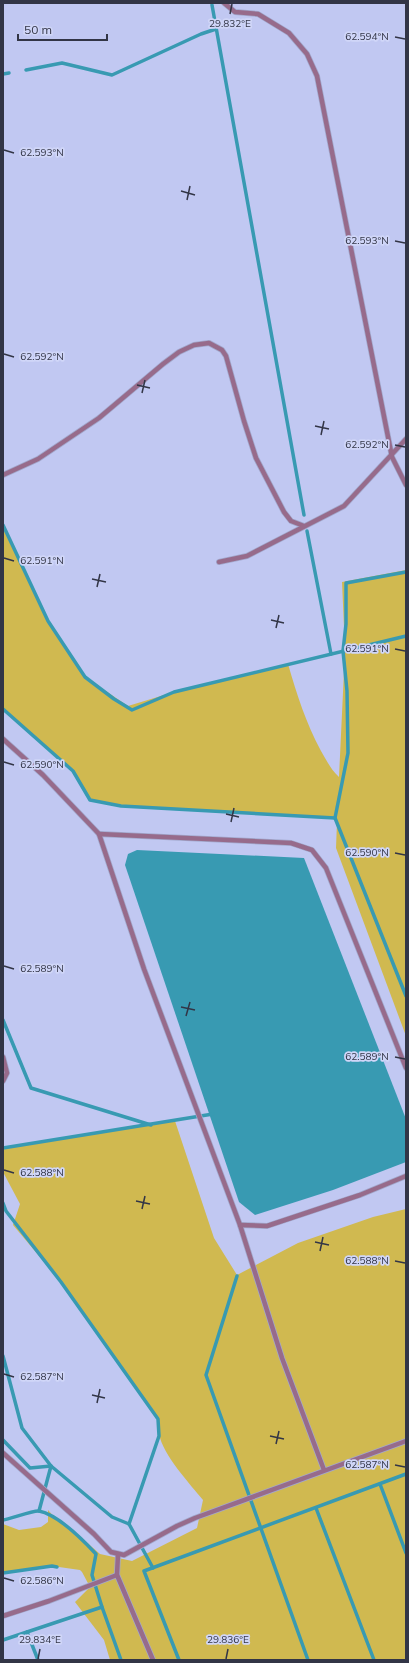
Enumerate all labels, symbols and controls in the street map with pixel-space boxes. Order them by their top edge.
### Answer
scale bar [18,16,107,42]
text: 29.832°E [209,17,251,30]
text: 50 m [24,22,52,37]
text: 62.594°N [345,30,389,43]
text: 62.593°N [20,146,64,159]
text: 62.593°N [345,234,389,247]
text: 62.592°N [20,350,64,363]
text: 62.592°N [345,438,389,451]
text: 62.591°N [20,554,64,567]
text: 62.591°N [345,642,389,655]
text: 62.590°N [20,758,64,771]
text: 62.590°N [345,846,389,859]
text: 62.589°N [20,962,64,975]
text: 62.589°N [345,1050,389,1063]
text: 62.588°N [20,1166,64,1179]
text: 62.588°N [345,1254,389,1267]
text: 62.587°N [20,1370,64,1383]
text: 62.587°N [345,1458,389,1471]
text: 62.586°N [20,1574,64,1587]
text: 29.834°E [19,1633,61,1646]
text: 29.836°E [207,1633,249,1646]

